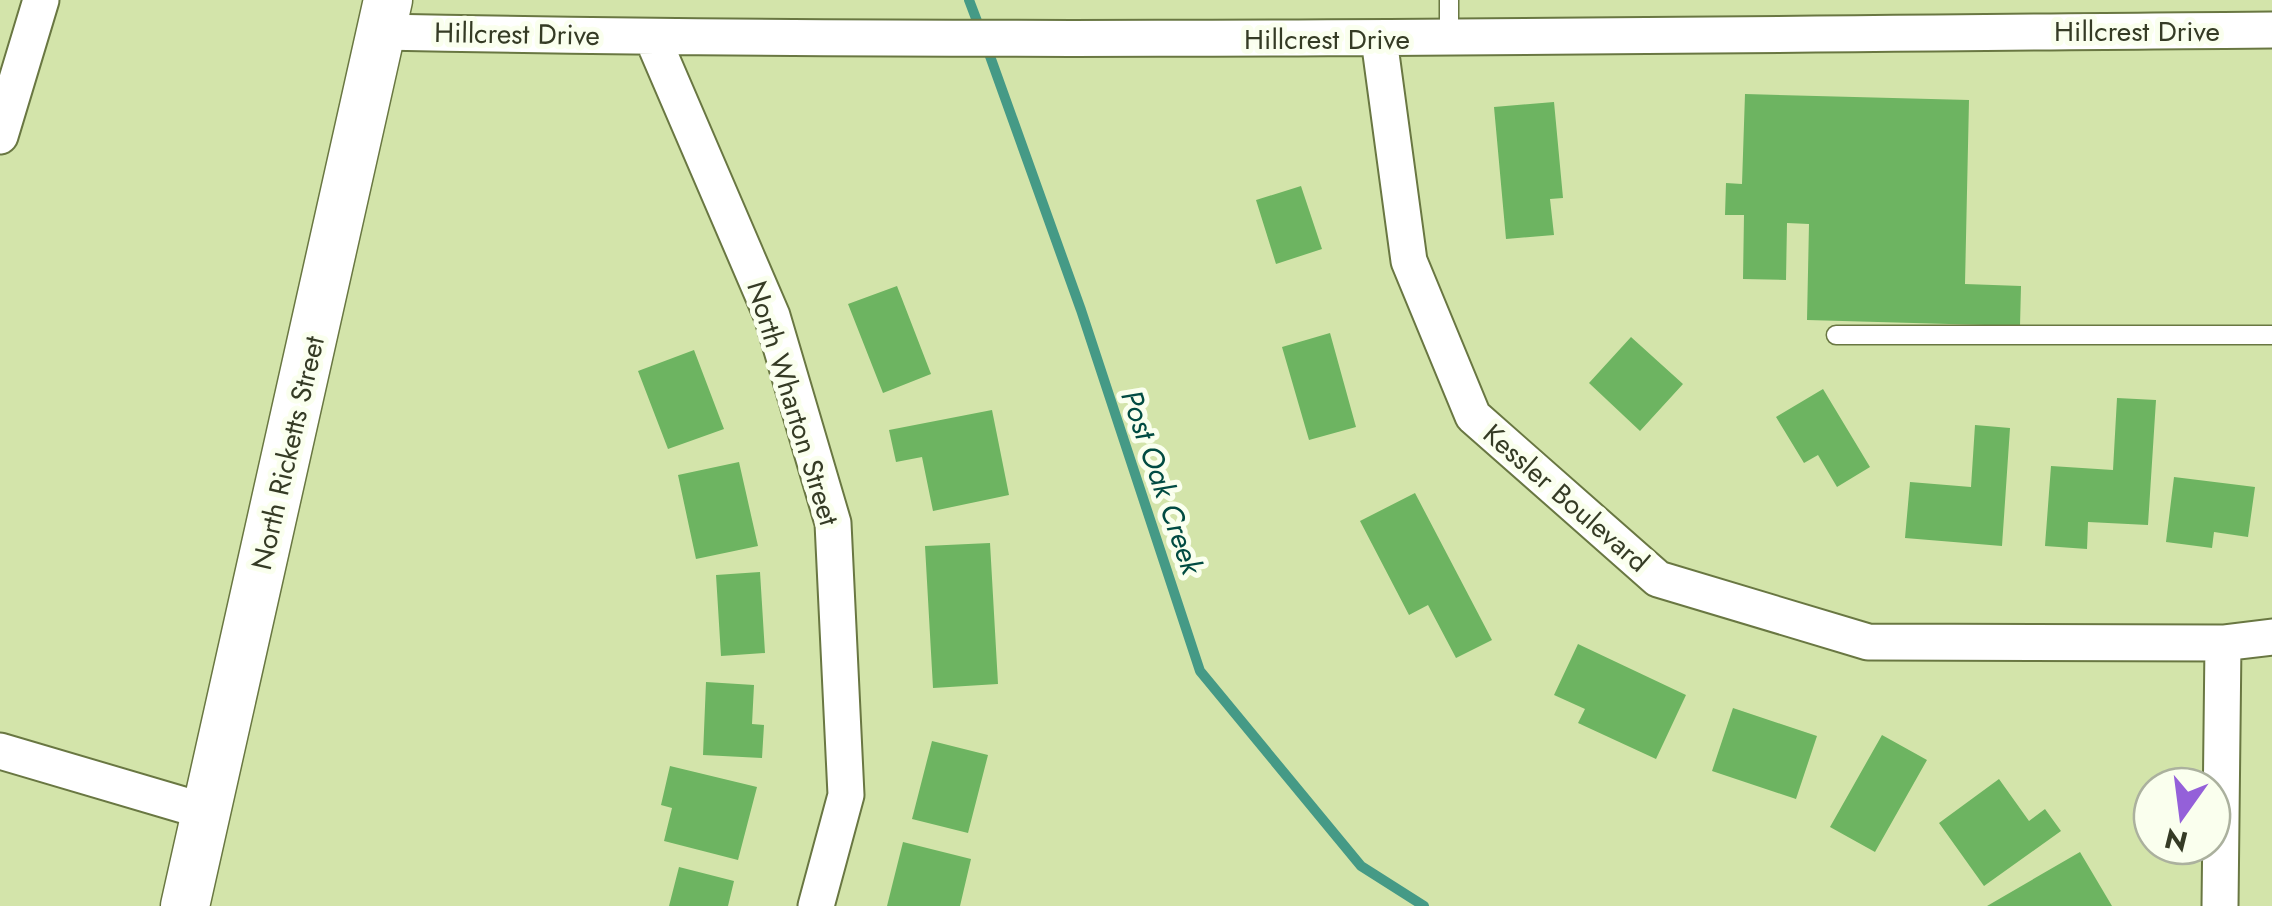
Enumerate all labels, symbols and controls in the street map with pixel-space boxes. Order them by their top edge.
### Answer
street label: Hillcrest Drive [2054,11,2220,52]
street label: Hillcrest Drive [434,12,600,56]
street label: Hillcrest Drive [1244,19,1410,60]
street label: North Wharton Street [736,276,850,531]
street label: North Ricketts Street [241,332,335,574]
water label: Post Oak Creek [1110,384,1214,581]
street label: Kessler Boulevard [1474,414,1658,582]
north arrow [2132,766,2232,866]
text: N [2160,817,2192,862]

